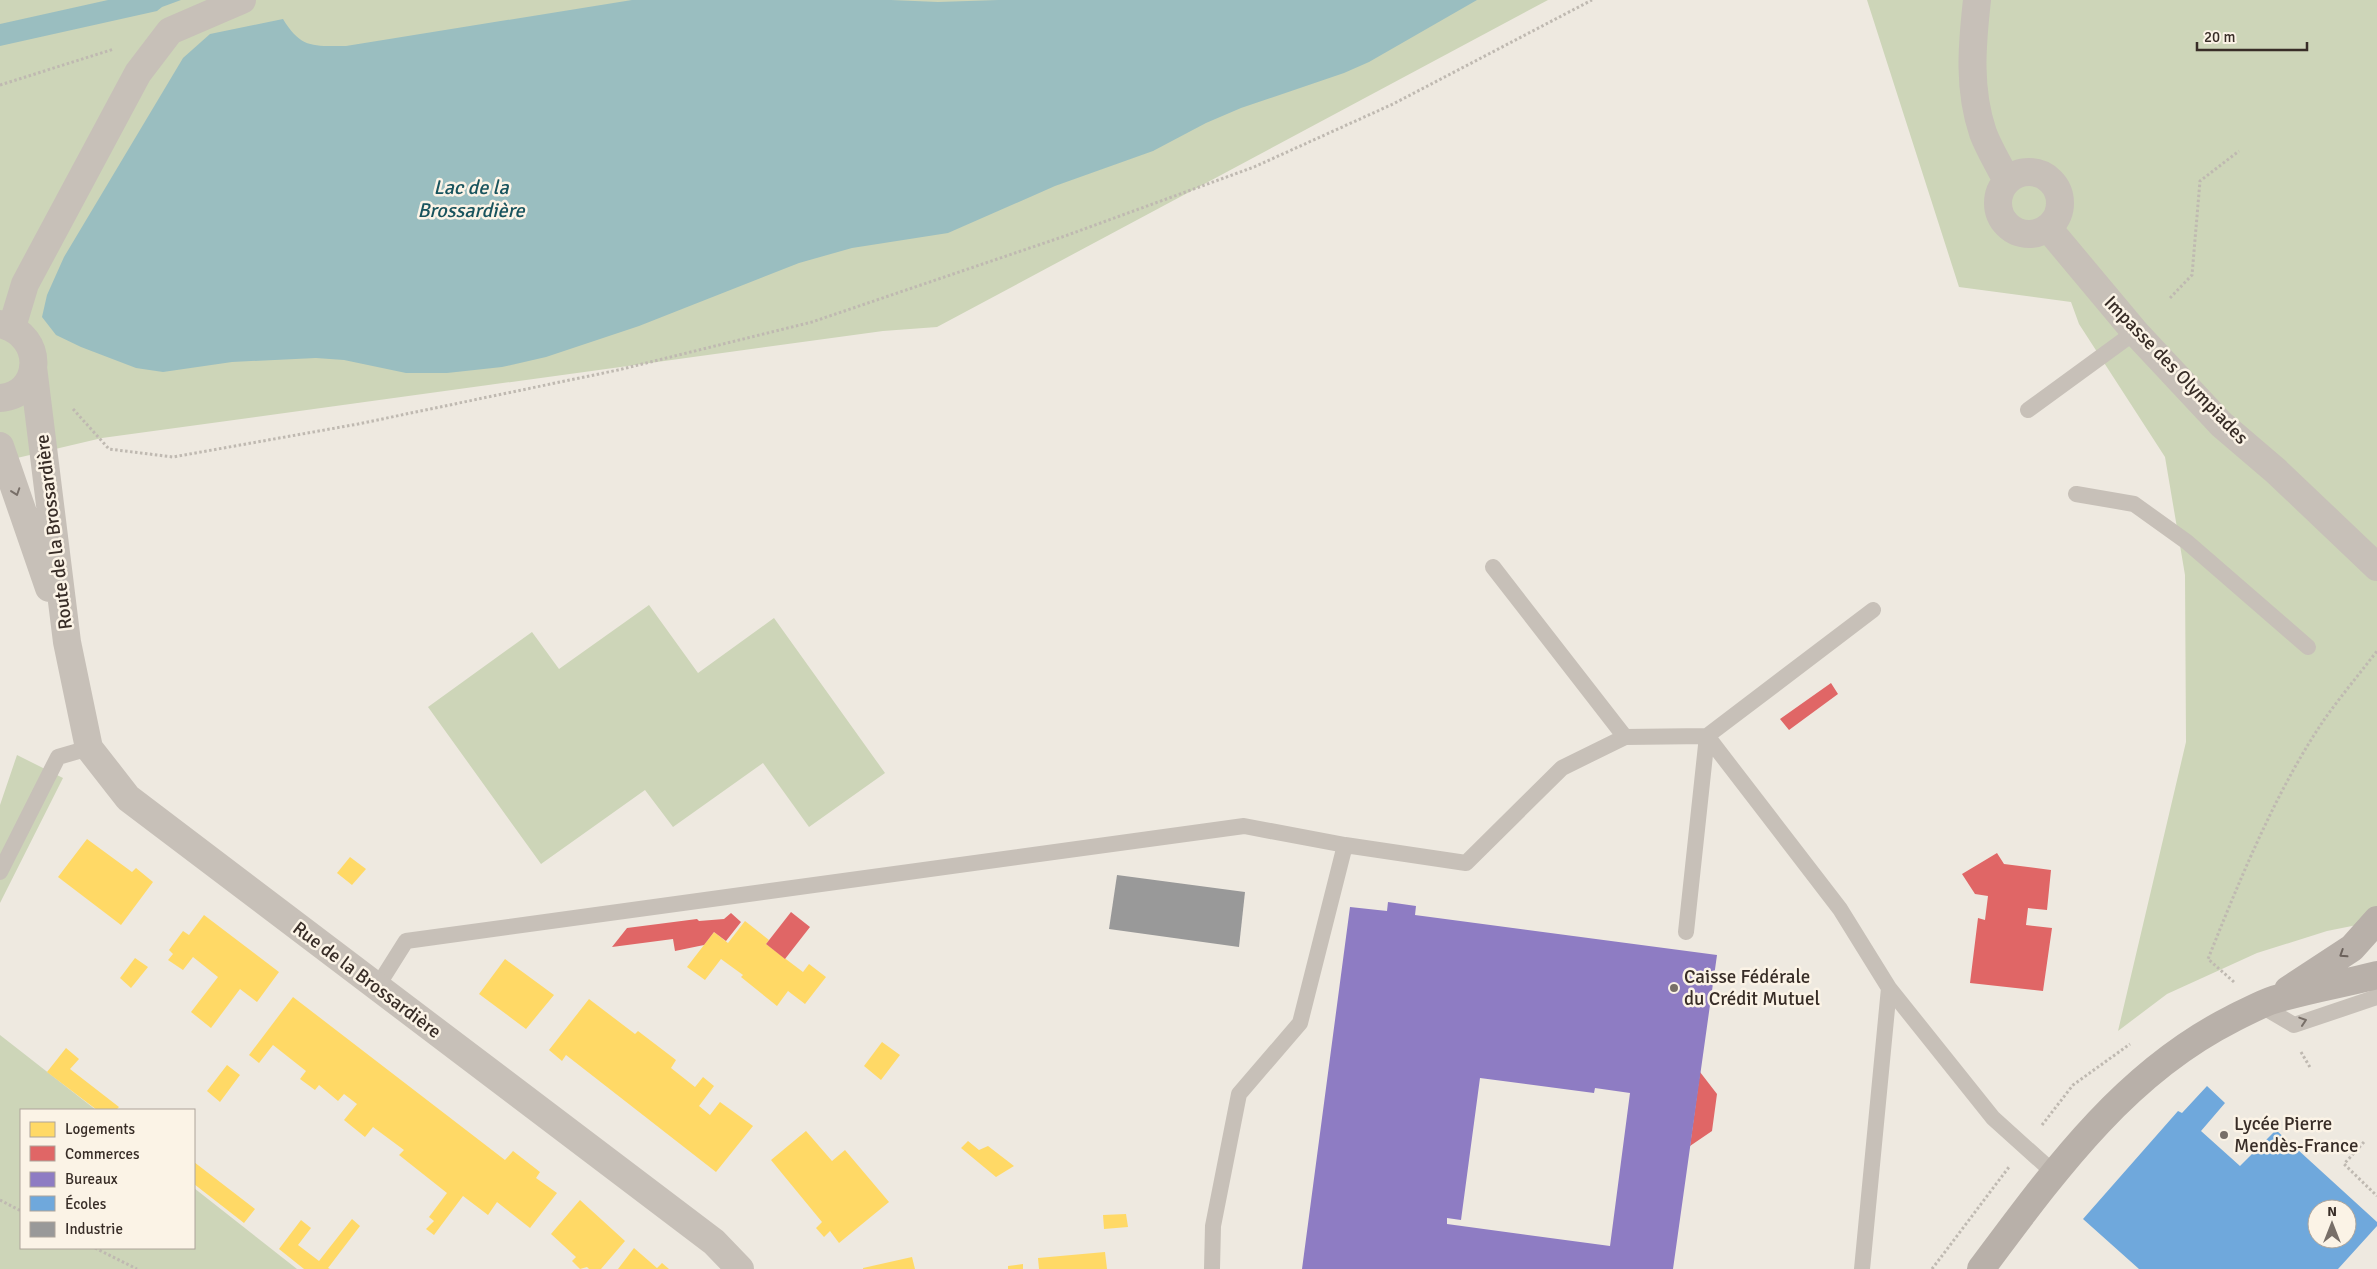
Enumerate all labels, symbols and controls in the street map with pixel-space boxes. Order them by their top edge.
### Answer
scale bar [2197,20,2307,52]
text: 20 m [2204,28,2235,46]
water label: Lac de la Brossardière [418,175,525,223]
street label: Impasse des Olympiades [2099,291,2253,449]
street label: Route de la Brossardière [30,433,78,631]
one-way arrow [10,488,20,496]
street label: Rue de la Brossardière [288,916,446,1044]
one-way arrow [2339,948,2348,958]
place label: Caisse Fédérale du Crédit Mutuel [1684,965,1820,1011]
marker: Caisse Fédérale du Crédit Mutuel [1668,982,1680,994]
one-way arrow [2298,1017,2307,1027]
legend [20,1109,195,1249]
place label: Lycée Pierre Mendès-France [2234,1112,2358,1158]
text: Logements [65,1120,136,1138]
marker: Lycée Pierre Mendès-France [2218,1129,2230,1141]
text: Commerces [65,1145,140,1163]
text: Bureaux [65,1170,118,1188]
text: Écoles [65,1194,107,1213]
north arrow [2307,1199,2357,1249]
text: N [2327,1203,2337,1220]
text: Industrie [65,1220,123,1238]

